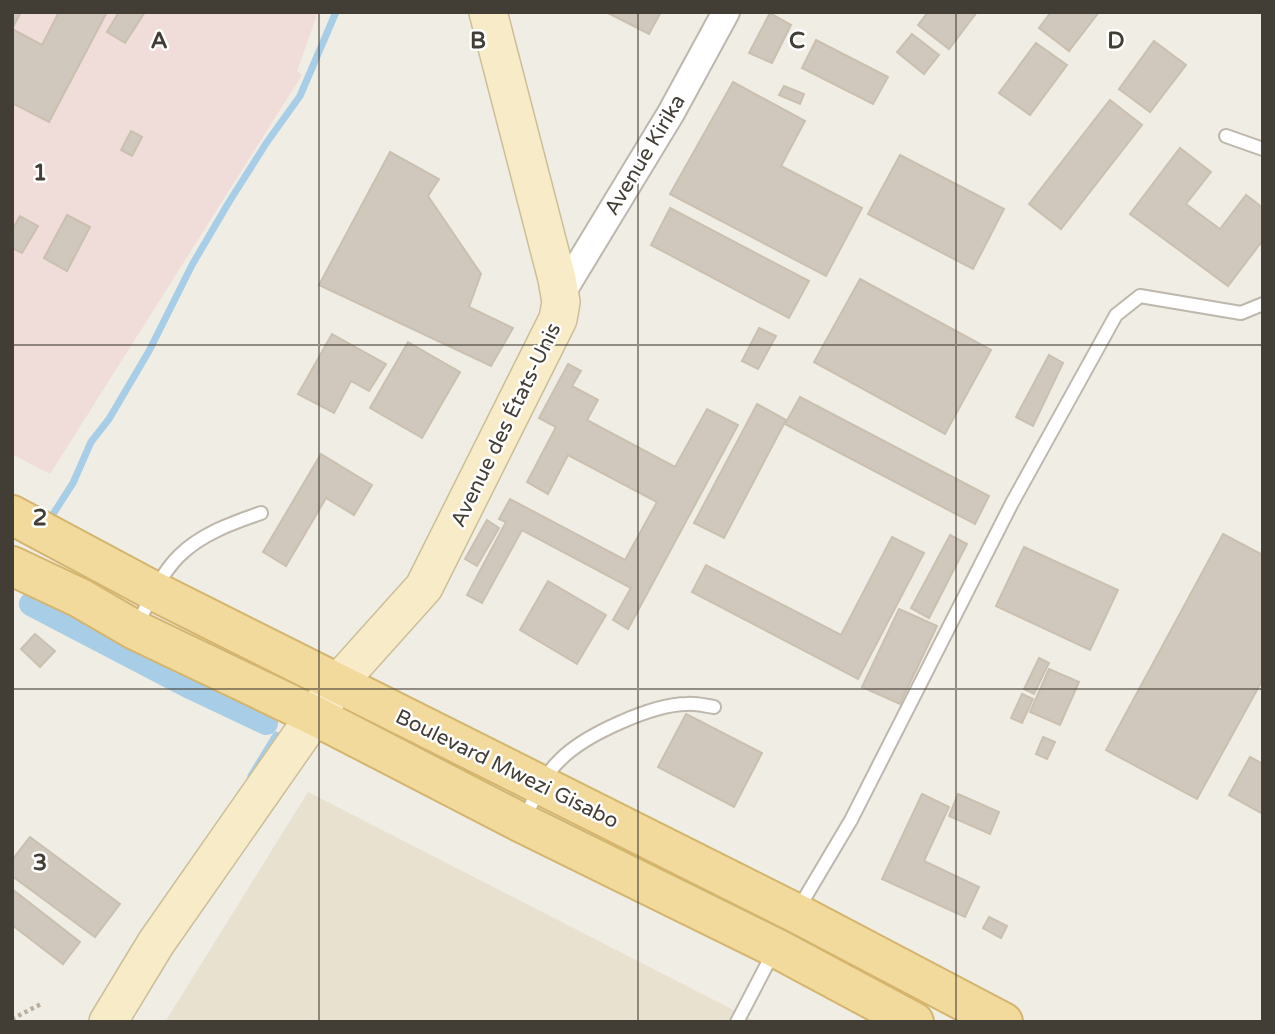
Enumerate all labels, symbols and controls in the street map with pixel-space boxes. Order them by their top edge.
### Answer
text: A [150,27,168,55]
text: B [470,27,486,55]
text: C [789,27,805,55]
text: D [1107,27,1125,55]
street label: Avenue Kirika [599,90,691,220]
text: 1 [33,159,47,187]
street label: Avenue des États-Unis [446,319,566,531]
text: 2 [33,504,47,532]
street label: Boulevard Mwezi Gisabo [391,704,623,834]
text: 3 [33,849,47,877]

